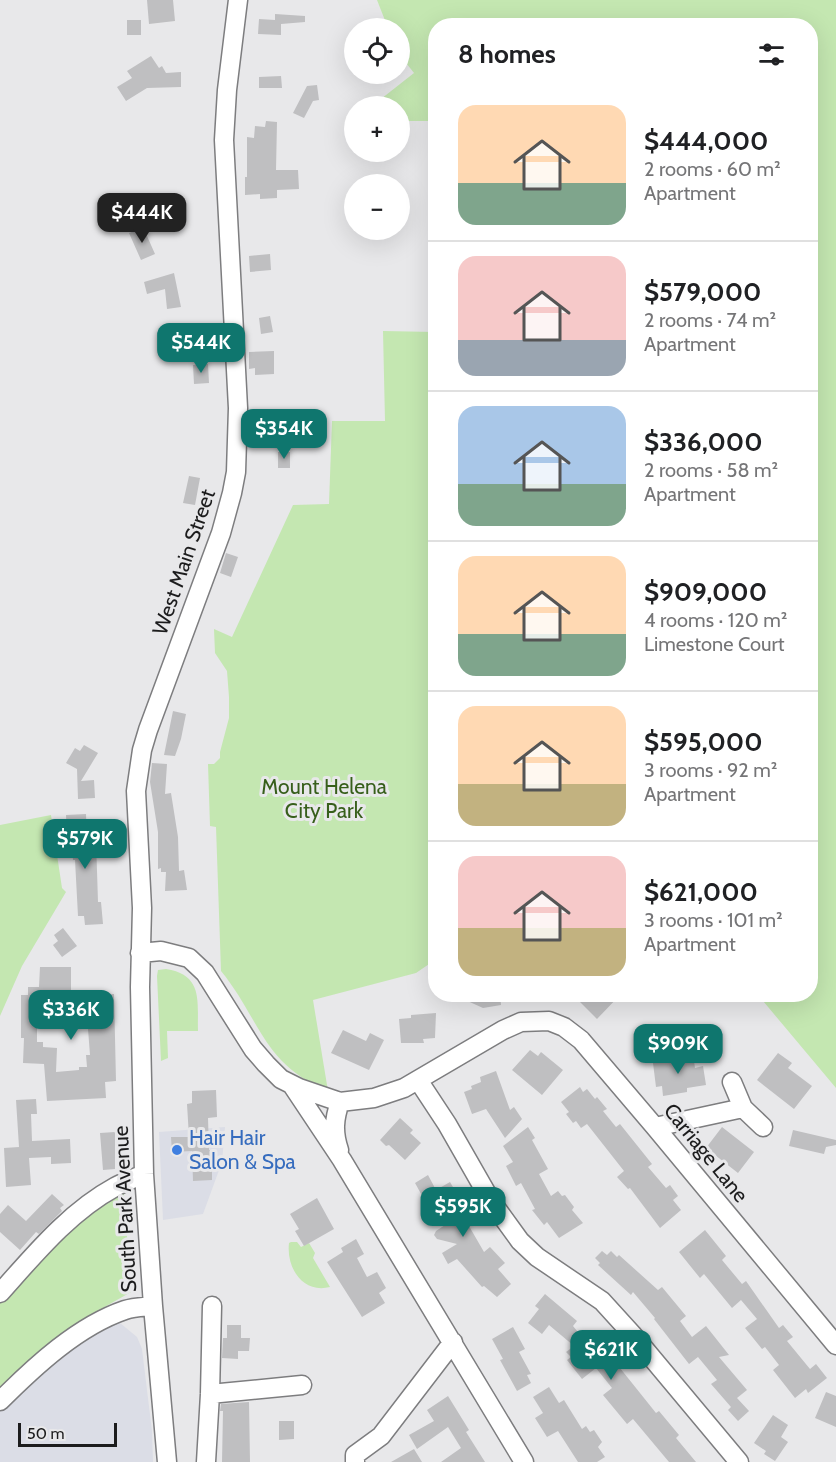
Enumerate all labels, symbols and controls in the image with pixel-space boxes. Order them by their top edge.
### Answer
map controls [344,18,410,240]
button: locate [344,18,410,84]
text: 8 homes [458,38,556,70]
icon: filters [755,38,788,71]
button: + [344,96,410,162]
text: $444,000 [644,125,768,157]
icon: home [506,129,578,201]
text: 2 rooms · 60 m² [644,157,781,181]
button: − [344,174,410,240]
text: Apartment [644,181,736,205]
pin: $444K [100,193,184,244]
text: $444K [111,200,173,224]
text: $579,000 [644,276,761,308]
icon: home [506,280,578,352]
text: 2 rooms · 74 m² [644,308,776,332]
pin: $544K [159,323,243,374]
text: $544K [171,330,231,354]
text: Apartment [644,332,736,356]
pin: $354K [242,409,326,460]
text: $354K [255,416,313,440]
text: $336,000 [644,426,763,458]
icon: home [506,430,578,502]
text: 2 rooms · 58 m² [644,458,778,482]
text: Apartment [644,482,736,506]
street label: West Main Street [147,486,220,638]
text: $909,000 [644,576,767,608]
icon: home [506,580,578,652]
text: 4 rooms · 120 m² [644,608,787,632]
text: Limestone Court [644,632,784,656]
text: $595,000 [644,726,762,758]
icon: home [506,730,578,802]
text: 3 rooms · 92 m² [644,758,777,782]
park label: Mount Helena City Park [261,774,387,823]
text: Apartment [644,782,736,806]
pin: $579K [43,819,127,870]
text: $579K [57,826,113,850]
text: $621,000 [644,876,758,908]
icon: home [506,880,578,952]
text: 3 rooms · 101 m² [644,908,783,932]
text: Apartment [644,932,736,956]
pin: $336K [29,990,113,1041]
text: $336K [43,997,99,1021]
pin: $909K [636,1024,720,1075]
text: $909K [648,1031,708,1055]
street label: Carriage Lane [659,1098,754,1207]
street label: South Park Avenue [108,1125,141,1293]
place label: Hair Hair Salon & Spa [189,1125,296,1174]
marker: Hair Hair Salon & Spa [170,1143,184,1157]
pin: $595K [421,1187,505,1238]
text: $595K [435,1194,491,1218]
pin: $621K [569,1330,653,1381]
text: $621K [584,1337,638,1361]
scale bar [18,1420,117,1448]
text: 50 m [27,1424,64,1443]

